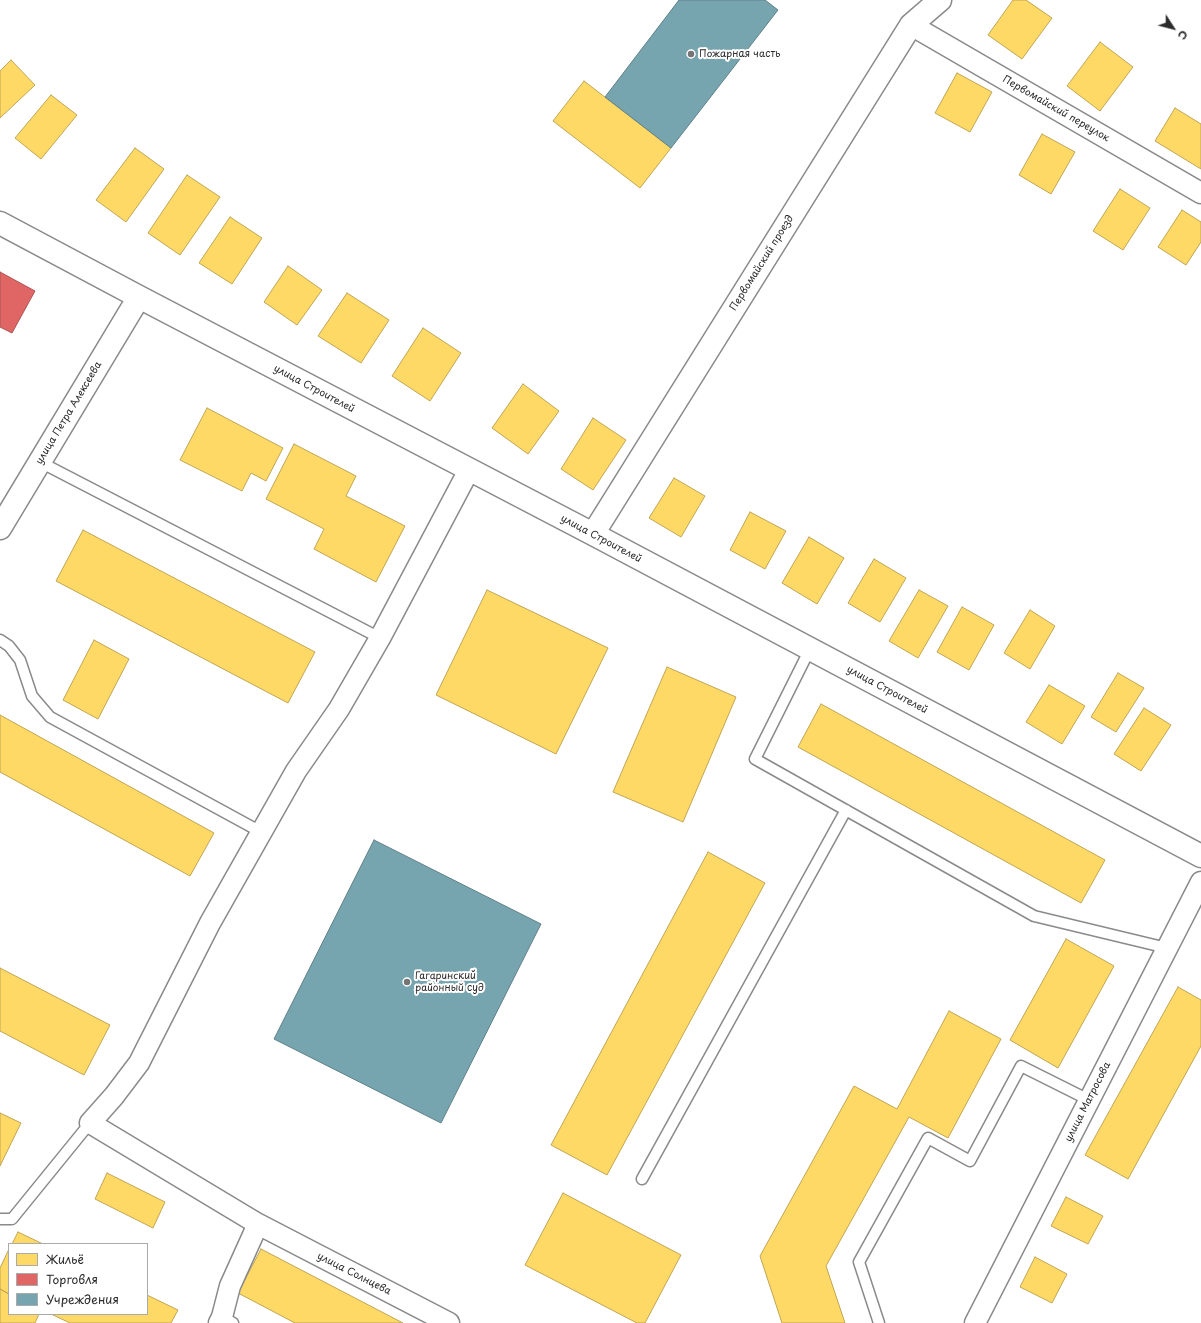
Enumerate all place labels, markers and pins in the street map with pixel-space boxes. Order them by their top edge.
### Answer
place label: Пожарная часть [699,48,780,60]
marker: Пожарная часть [686,49,696,59]
place label: Гагаринский районный суд [415,970,484,994]
marker: Гагаринский районный суд [402,977,412,987]

